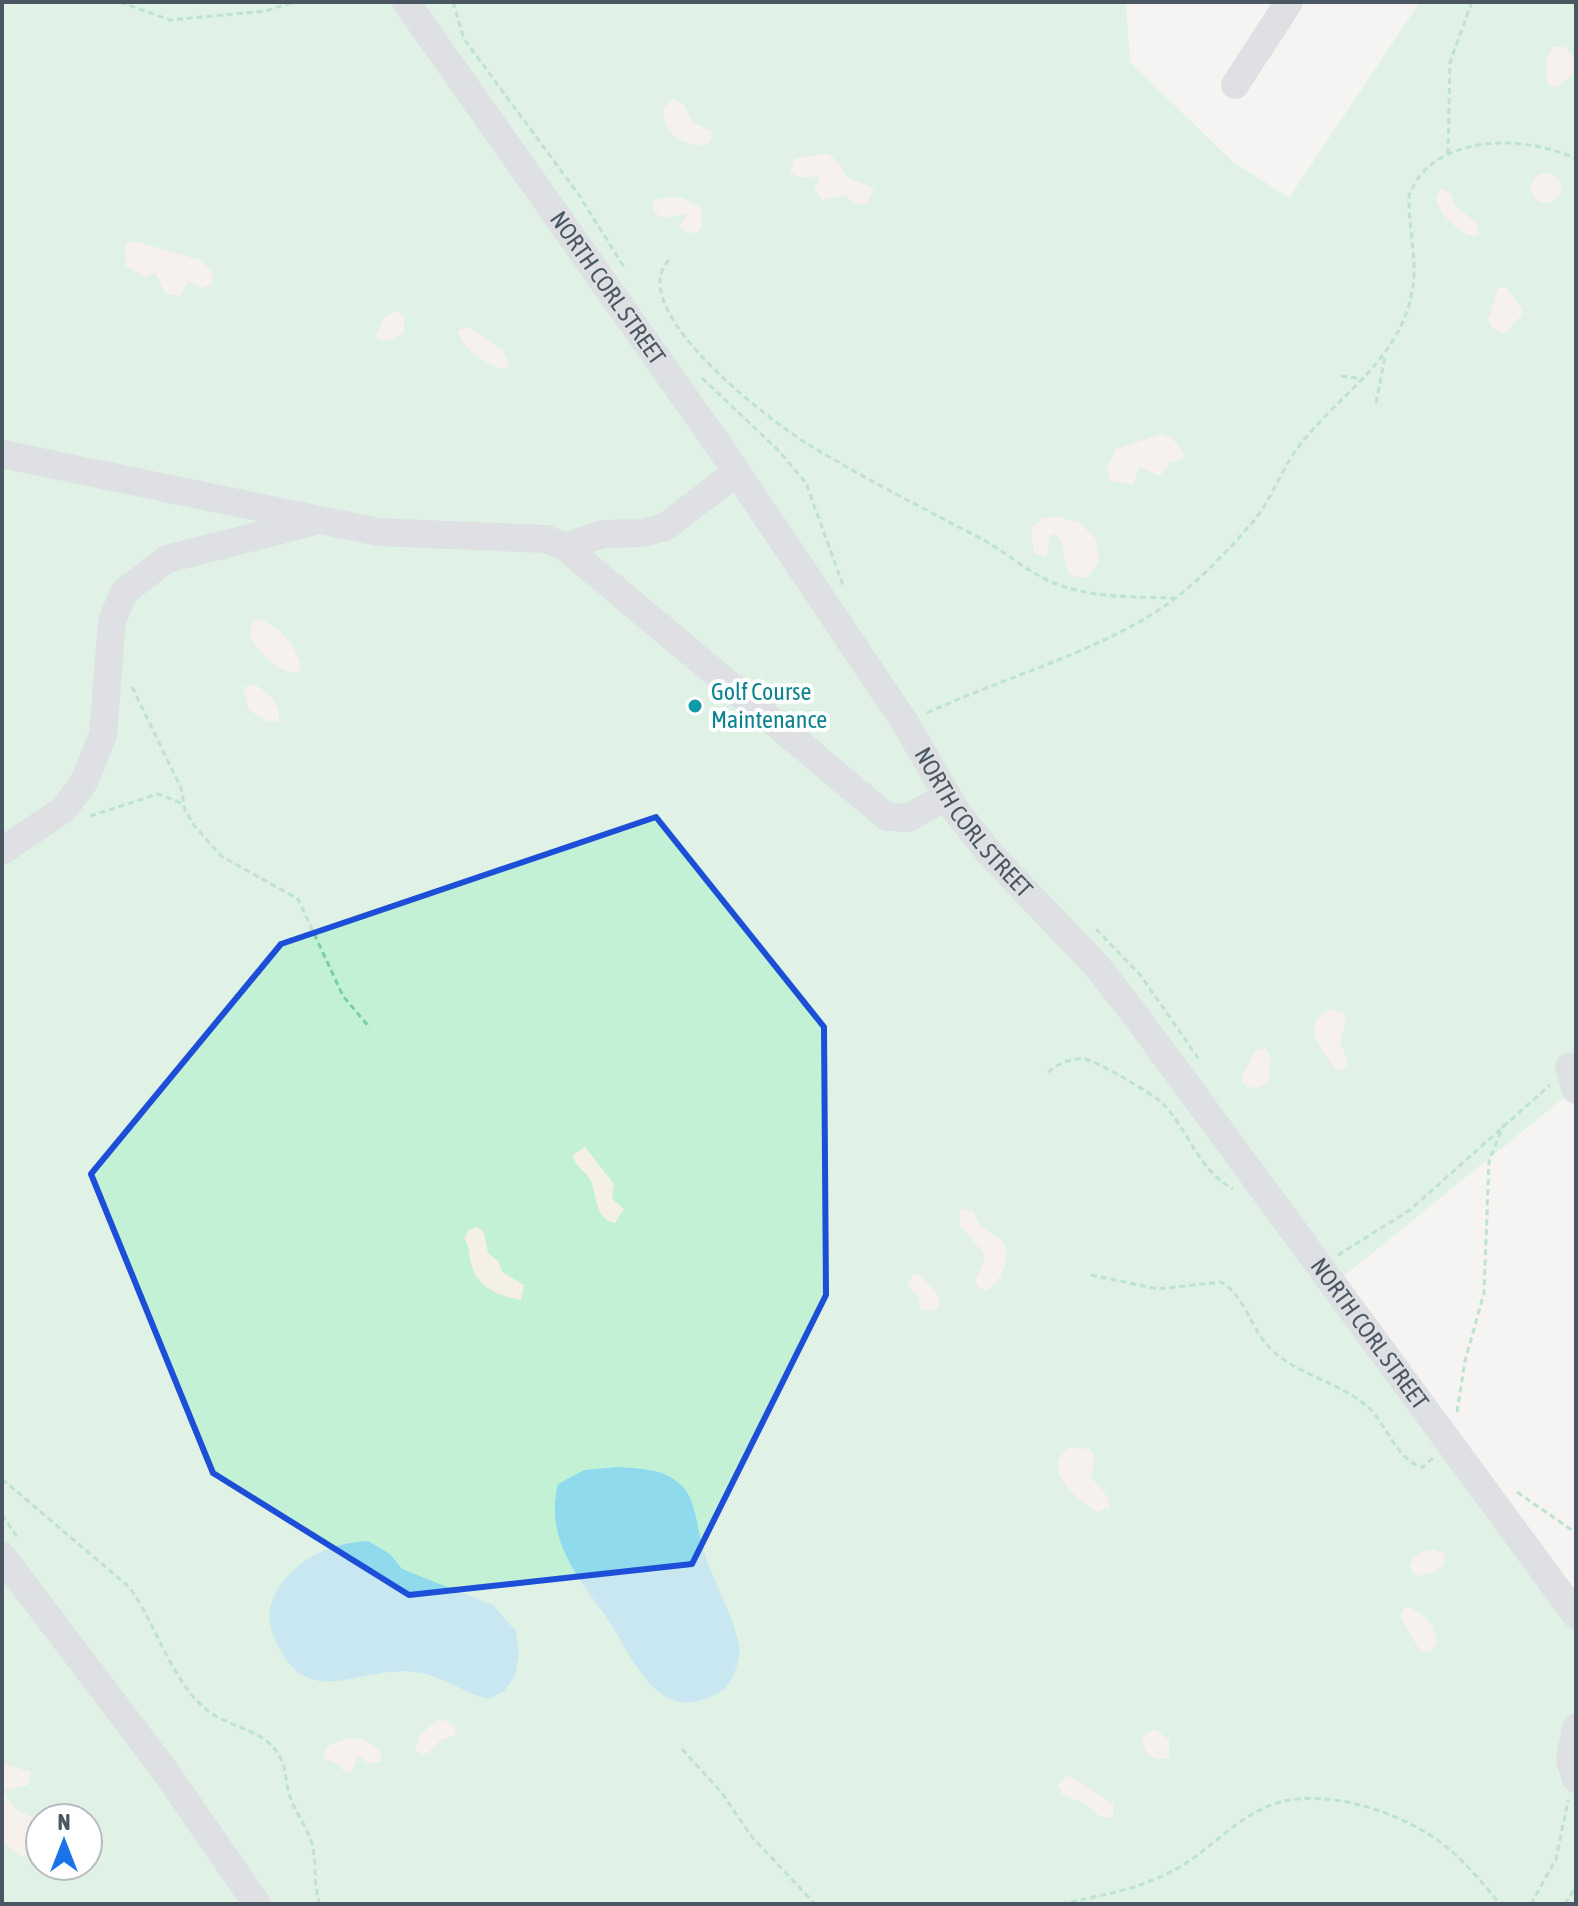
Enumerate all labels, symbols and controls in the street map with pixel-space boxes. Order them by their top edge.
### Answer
street label: NORTH CORL STREET [545,206,671,370]
place label: Golf Course Maintenance [711,678,827,733]
marker: Golf Course Maintenance [686,697,704,715]
street label: NORTH CORL STREET [909,743,1038,903]
street label: NORTH CORL STREET [1305,1253,1434,1415]
north arrow [24,1802,104,1882]
text: N [58,1809,70,1835]

